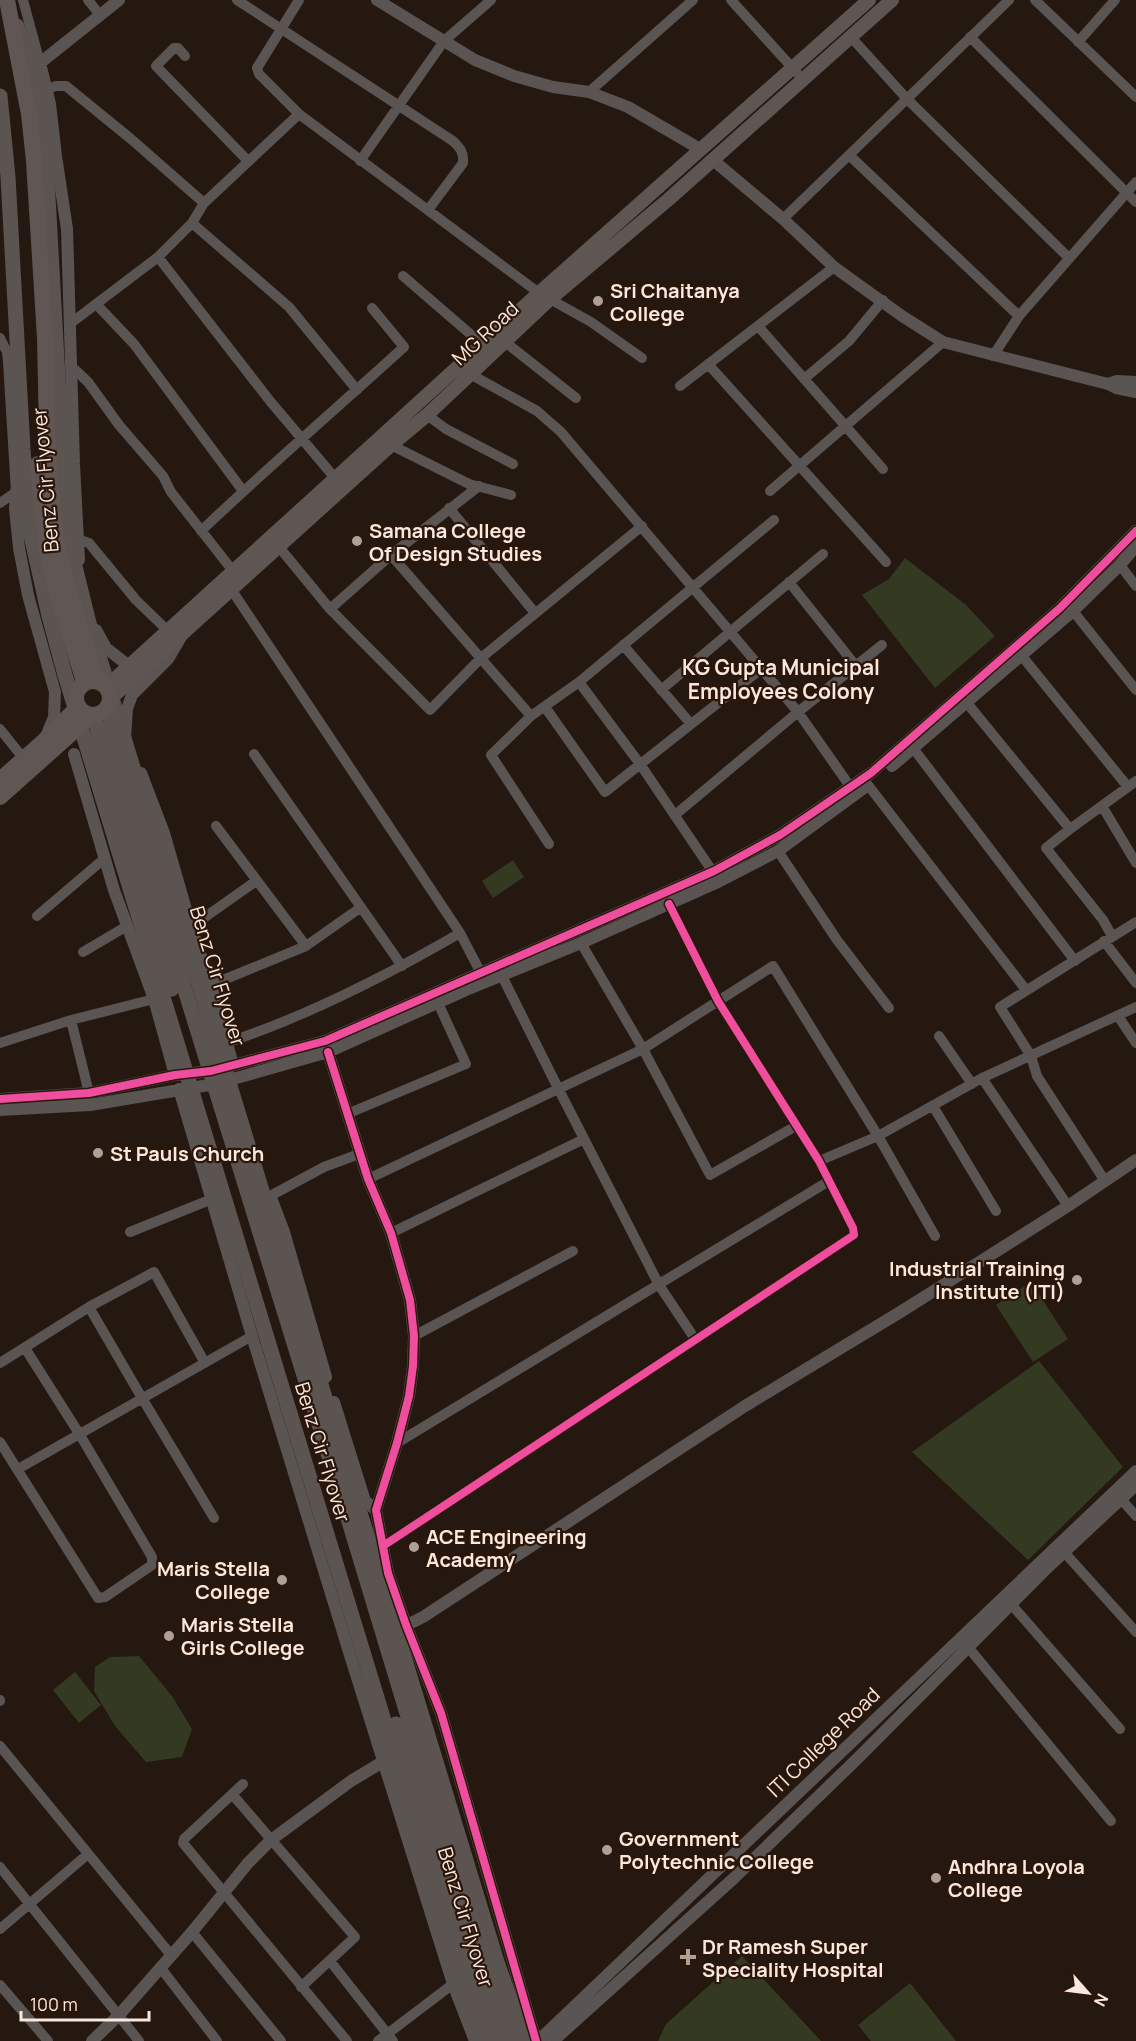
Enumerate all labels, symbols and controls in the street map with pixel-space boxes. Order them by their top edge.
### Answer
place label: Sri Chaitanya College [610,277,740,327]
marker: Sri Chaitanya College [591,294,605,308]
street label: MG Road [446,295,524,371]
street label: Benz Cir Flyover [25,406,65,554]
place label: Samana College Of Design Studies [369,517,542,567]
marker: Samana College Of Design Studies [350,534,364,548]
district label: KG Gupta Municipal Employees Colony [682,653,880,705]
street label: Benz Cir Flyover [184,903,252,1049]
place label: St Pauls Church [110,1140,264,1167]
marker: St Pauls Church [91,1146,105,1160]
place label: Industrial Training Institute (ITI) [889,1255,1065,1305]
marker: Industrial Training Institute (ITI) [1070,1273,1084,1287]
street label: Benz Cir Flyover [289,1379,357,1525]
place label: ACE Engineering Academy [426,1523,586,1573]
marker: ACE Engineering Academy [407,1540,421,1554]
place label: Maris Stella College [157,1555,270,1605]
marker: Maris Stella College [275,1573,289,1587]
place label: Maris Stella Girls College [181,1611,304,1661]
marker: Maris Stella Girls College [162,1629,176,1643]
street label: ITI College Road [761,1681,885,1803]
place label: Government Polytechnic College [619,1825,814,1875]
marker: Government Polytechnic College [600,1843,614,1857]
street label: Benz Cir Flyover [432,1844,500,1990]
place label: Andhra Loyola College [948,1853,1085,1903]
marker: Andhra Loyola College [929,1871,943,1885]
place label: Dr Ramesh Super Speciality Hospital [702,1933,884,1983]
marker: Dr Ramesh Super Speciality Hospital [679,1948,697,1966]
north arrow [1058,1963,1118,2023]
scale bar [21,1984,148,2022]
text: N [1089,1990,1114,2010]
text: 100 m [30,1992,78,2016]

